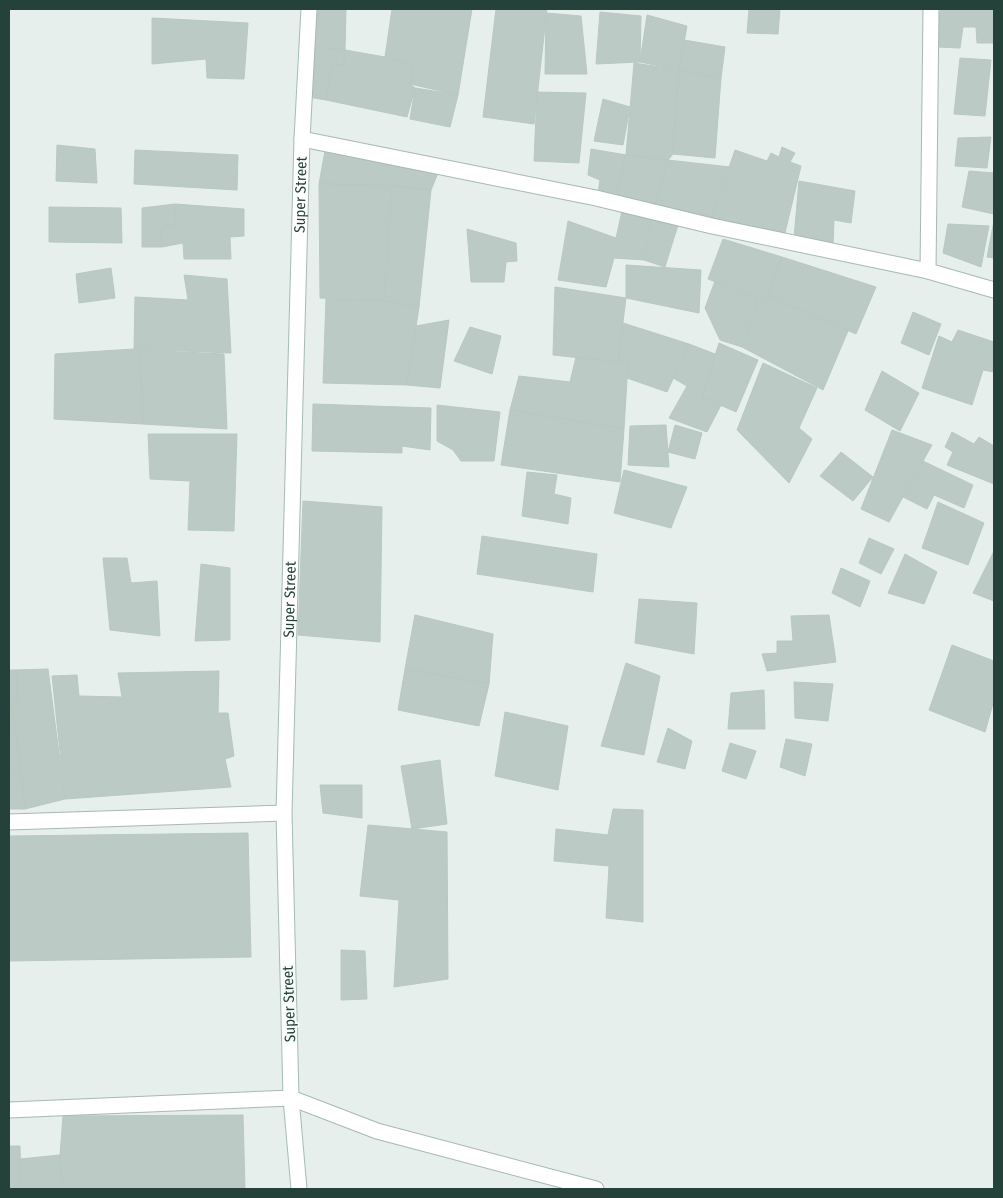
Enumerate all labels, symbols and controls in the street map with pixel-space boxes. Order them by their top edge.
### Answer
street label: Super Street [290,156,311,233]
street label: Super Street [280,561,300,638]
street label: Super Street [279,965,299,1042]

